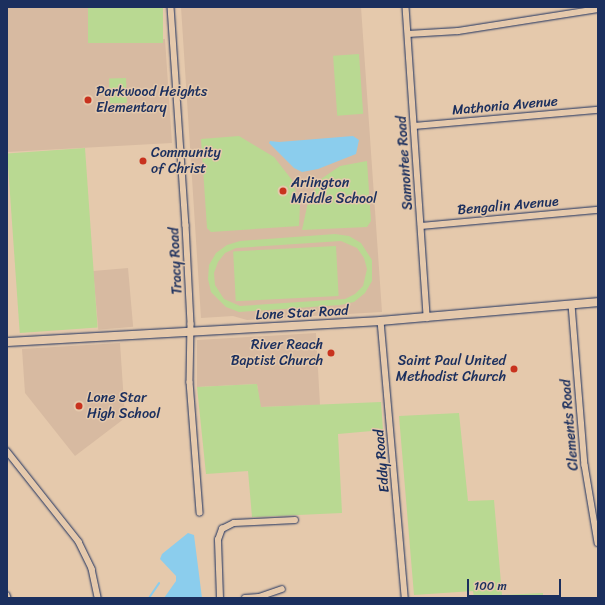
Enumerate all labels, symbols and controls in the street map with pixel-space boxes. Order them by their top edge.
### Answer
place label: Parkwood Heights Elementary [96,84,207,116]
street label: Mathonia Avenue [452,93,558,119]
marker: Parkwood Heights Elementary [83,95,93,105]
street label: Samontee Road [393,115,417,211]
place label: Community of Christ [151,145,221,178]
marker: Community of Christ [138,156,148,166]
place label: Arlington Middle School [291,175,377,208]
marker: Arlington Middle School [278,186,288,196]
street label: Bengalin Avenue [457,193,559,219]
street label: Tracy Road [166,227,186,295]
street label: Lone Star Road [255,302,349,324]
place label: River Reach Baptist Church [231,337,323,370]
marker: River Reach Baptist Church [326,348,336,358]
place label: Saint Paul United Methodist Church [396,353,506,386]
marker: Saint Paul United Methodist Church [509,364,519,374]
street label: Clements Road [558,379,582,471]
place label: Lone Star High School [87,390,160,422]
marker: Lone Star High School [74,401,84,411]
street label: Eddy Road [371,429,393,493]
scale bar [469,571,563,597]
text: 100 m [474,575,507,597]

